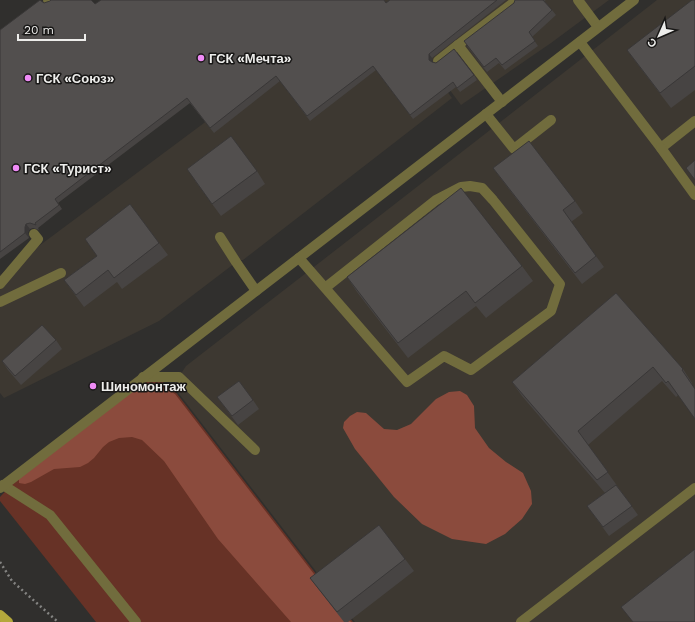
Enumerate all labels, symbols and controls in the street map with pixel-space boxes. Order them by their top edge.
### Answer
scale bar [18,16,85,42]
north arrow [639,16,679,56]
text: 20 m [24,23,54,37]
text: С [645,35,660,50]
place label: ГСК «Мечта» [209,51,292,66]
marker: ГСК «Мечта» [196,53,206,63]
place label: ГСК «Союз» [36,71,115,86]
marker: ГСК «Союз» [23,73,33,83]
place label: ГСК «Турист» [24,161,112,176]
marker: ГСК «Турист» [11,163,21,173]
place label: Шиномонтаж [101,379,187,394]
marker: Шиномонтаж [88,381,98,391]

